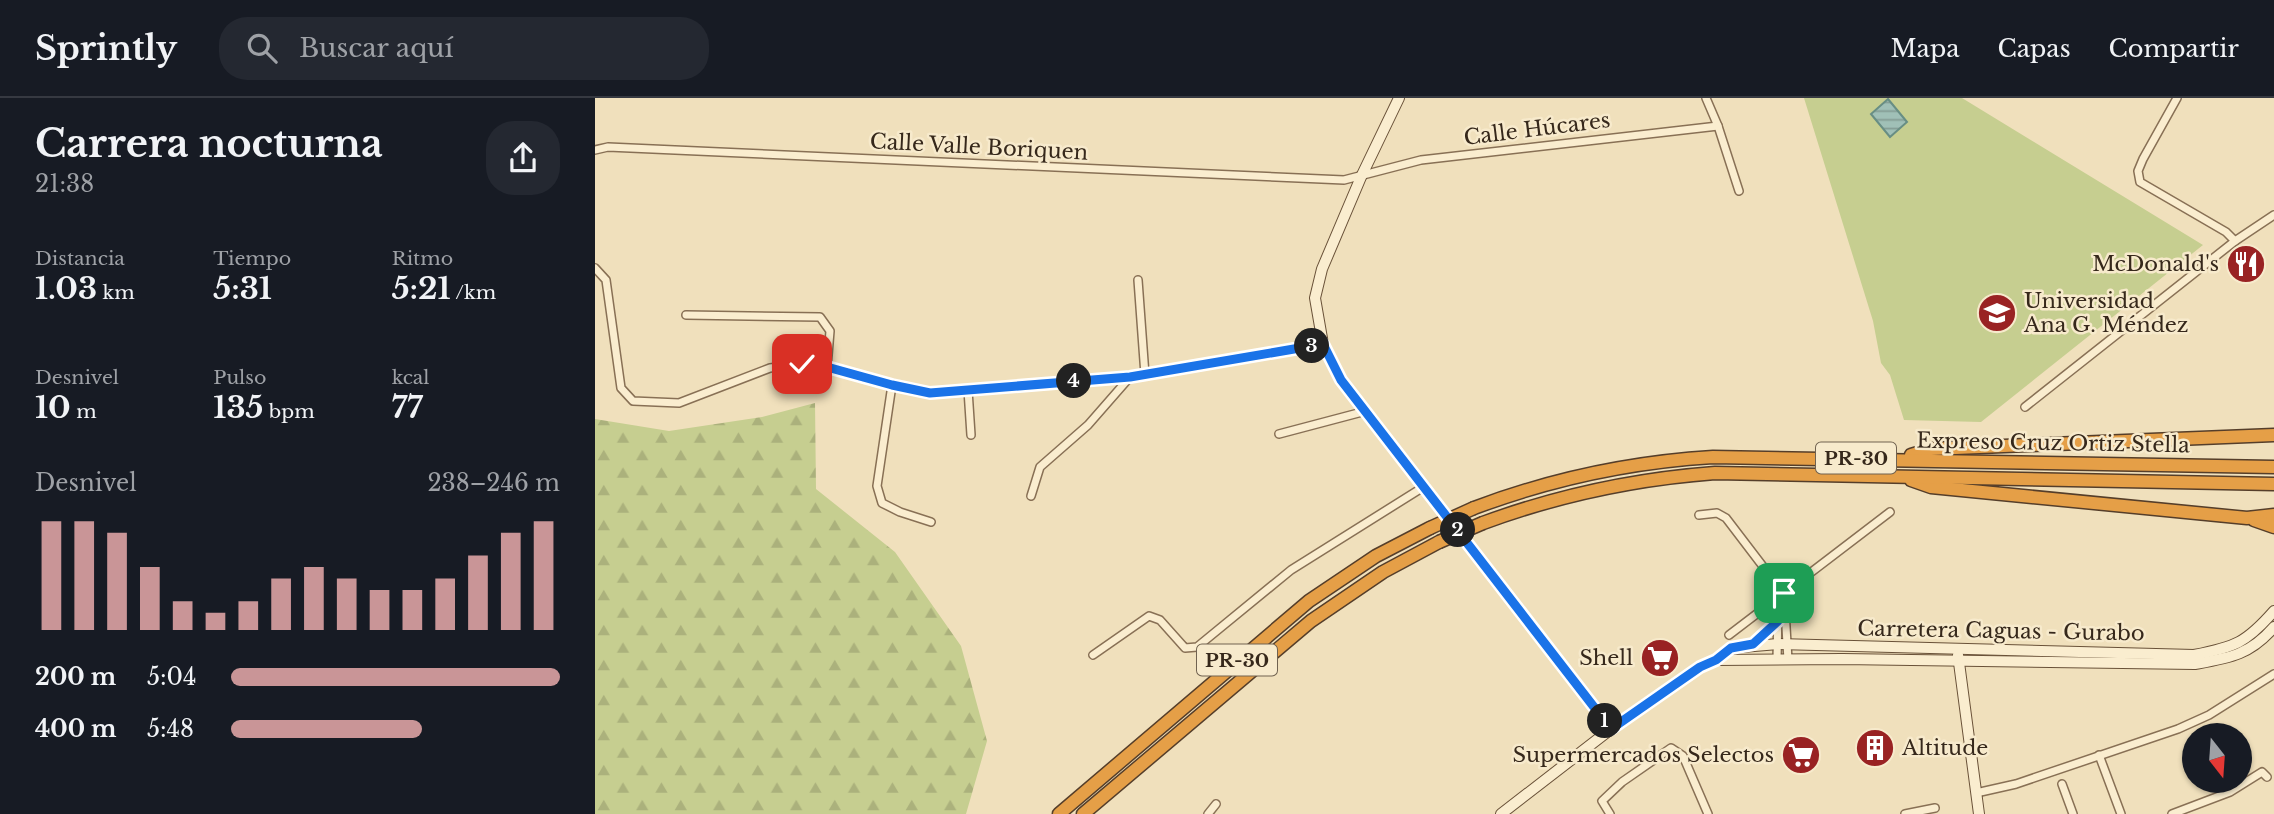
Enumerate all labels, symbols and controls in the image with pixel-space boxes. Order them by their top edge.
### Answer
search box [219,17,709,80]
text: Sprintly [35,28,177,69]
icon: search [243,29,281,67]
text: Buscar aquí [299,32,453,64]
text: Mapa [1890,34,1960,63]
text: Capas [1998,34,2071,63]
text: Compartir [2109,34,2239,63]
street label: Calle Húcares [1462,107,1612,151]
text: Carrera nocturna [35,120,383,167]
button: share [486,121,560,195]
street label: Calle Valle Boriquen [869,128,1089,166]
text: 21:38 [35,170,94,198]
restaurant icon: McDonald's [2225,243,2267,285]
text: Distancia [35,247,125,270]
text: Tiempo [213,247,291,270]
text: Ritmo [392,247,453,270]
place label: McDonald's [2092,251,2219,277]
text: 1.03 [35,270,97,307]
text: 5:31 [213,270,272,307]
text: 5:21 [392,270,451,307]
text: km [97,281,135,304]
text: /km [451,281,496,304]
place label: Universidad Ana G. Méndez [2023,288,2189,338]
school or university icon: Universidad Ana G. Méndez [1976,292,2018,334]
pin: 3 [1295,328,1329,364]
pin [772,334,832,394]
text: 3 [1305,334,1318,357]
icon: check [783,345,821,383]
pin: 4 [1057,364,1091,398]
text: Desnivel [35,366,119,389]
text: Pulso [213,366,266,389]
text: kcal [392,366,430,389]
text: 4 [1067,369,1080,392]
text: 10 [35,389,71,426]
text: 135 [213,389,263,426]
text: 77 [392,389,423,426]
text: m [71,400,97,423]
text: bpm [263,400,315,423]
street label: Expreso Cruz Ortiz Stella [1916,428,2190,458]
road number: PR-30 [1816,442,1896,474]
text: Desnivel [35,469,137,497]
text: 238–246 m [427,469,560,497]
pin: 2 [1441,512,1475,548]
text: 2 [1451,518,1464,541]
pin [1754,563,1814,623]
icon: arrive [1765,574,1803,612]
street label: Carretera Caguas - Gurabo [1857,615,2145,647]
supermarket icon: Shell [1639,637,1681,679]
road number: PR-30 [1197,645,1277,676]
place label: Shell [1579,645,1633,671]
text: 200 m [35,663,116,691]
text: 5:04 [147,663,197,691]
pin: 1 [1587,704,1623,738]
text: 1 [1600,709,1609,732]
text: 400 m [35,715,117,743]
text: 5:48 [147,715,194,743]
north arrow [2182,723,2252,793]
map controls [2182,723,2252,793]
building icon: Altitude [1854,727,1896,769]
supermarket icon: Supermercados Selectos [1780,734,1822,776]
place label: Altitude [1901,735,1988,761]
place label: Supermercados Selectos [1512,742,1774,768]

